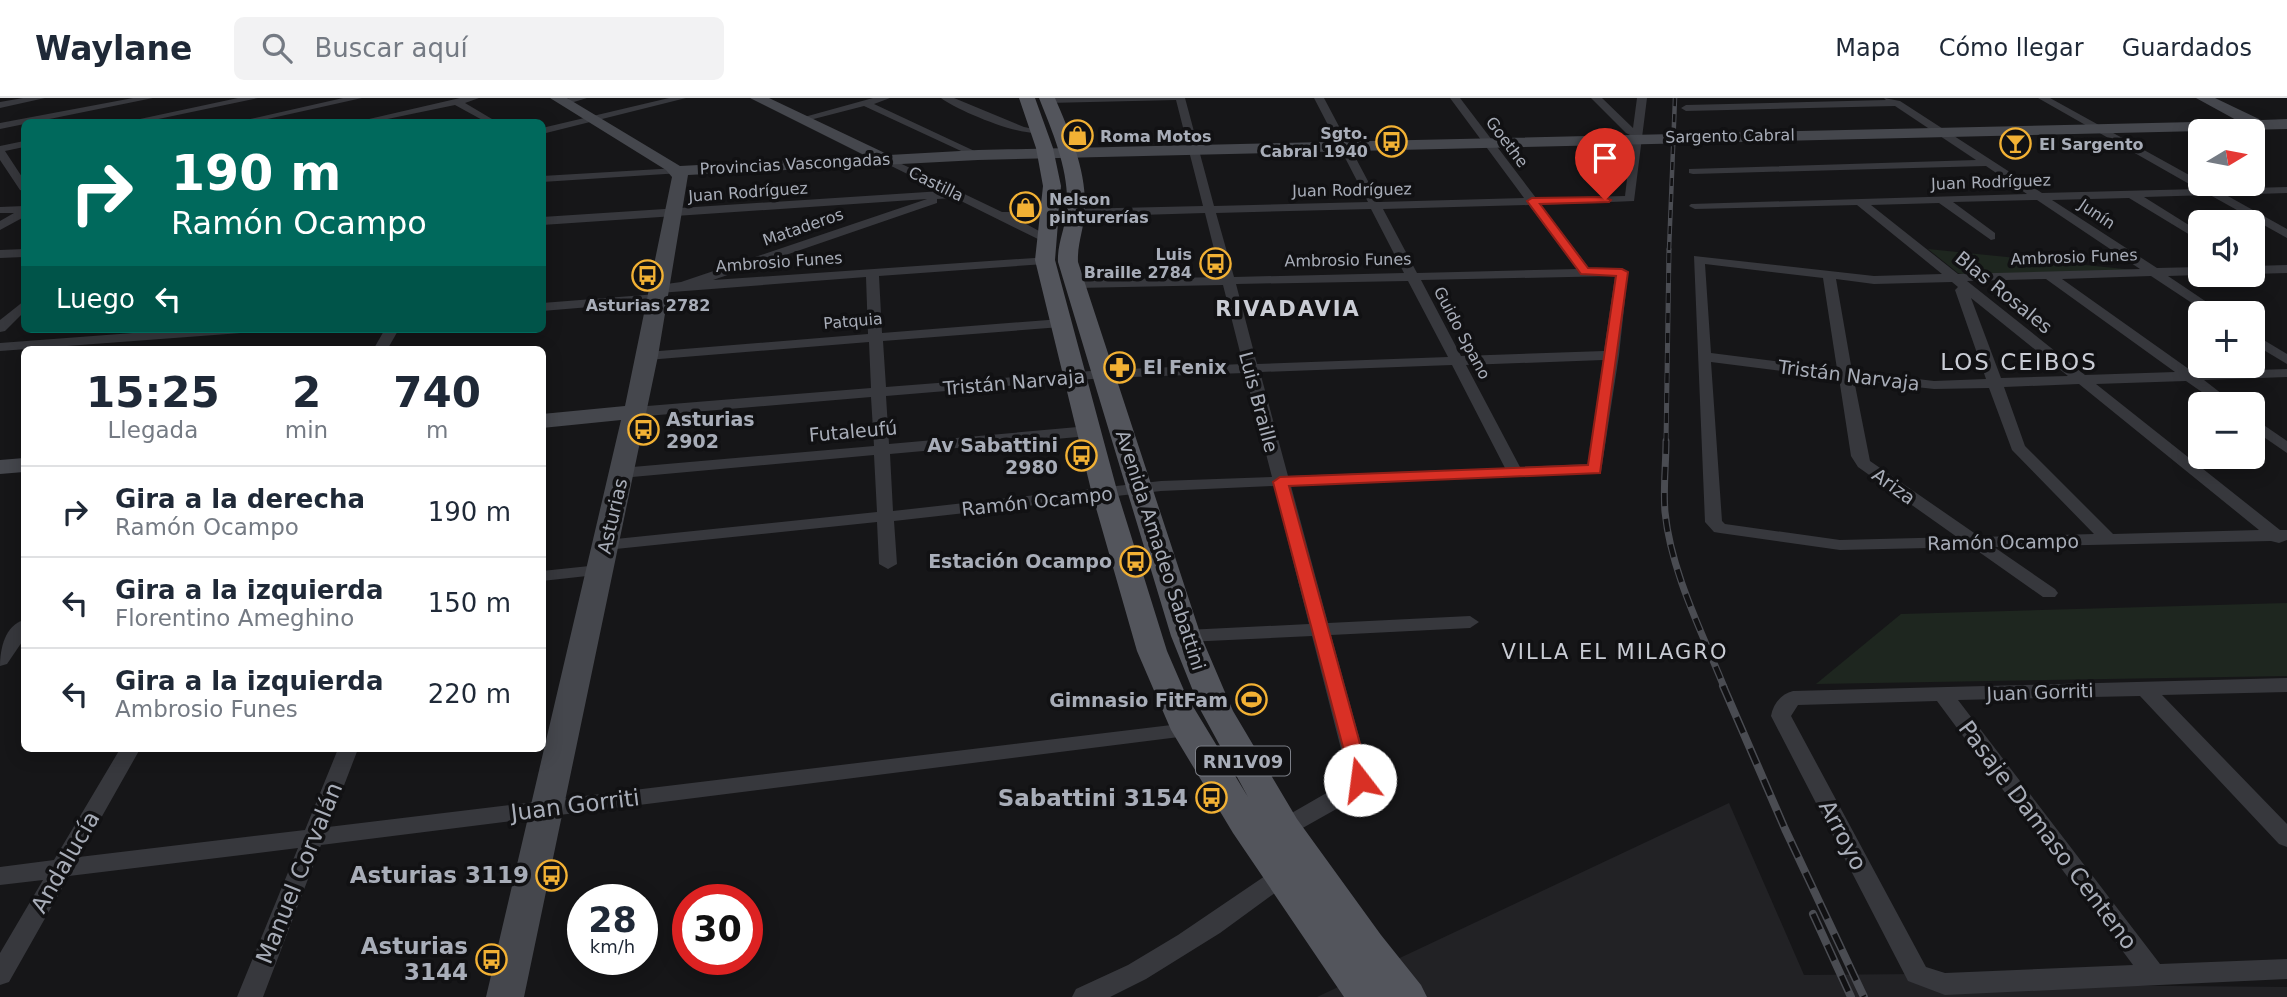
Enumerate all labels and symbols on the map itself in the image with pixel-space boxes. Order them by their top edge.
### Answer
street label: Goethe [1482,113,1532,171]
shop icon: Roma Motos [1060,119,1094,153]
north arrow [2188,119,2264,196]
place label: Sgto. Cabral 1940 [1260,124,1368,161]
bus stop icon: Sgto. Cabral 1940 [1374,125,1408,159]
street label: Sargento Cabral [1665,125,1795,147]
place label: Roma Motos [1100,127,1211,146]
bar icon: El Sargento [1999,127,2033,161]
pin [1575,128,1635,200]
place label: El Sargento [2039,135,2144,154]
street label: Provincias Vascongadas [699,150,891,178]
street label: Castilla [905,163,967,205]
street label: Juan Rodríguez [1930,170,2051,194]
street label: Juan Rodríguez [687,178,808,206]
street label: Juan Rodríguez [1291,179,1412,201]
place label: Nelson pinturerías [1049,190,1149,227]
shop icon: Nelson pinturerías [1009,191,1043,225]
street label: Junín [2074,194,2119,233]
street label: Mataderos [760,204,846,250]
place label: Luis Braille 2784 [1084,245,1192,282]
street label: Ambrosio Funes [2010,245,2138,269]
bus stop icon: Luis Braille 2784 [1198,246,1232,280]
street label: Blas Rosales [1951,246,2057,338]
street label: Ambrosio Funes [715,248,843,276]
street label: Ambrosio Funes [1284,249,1412,271]
bus stop icon: Asturias 2782 [631,259,665,293]
street label: Guido Spano [1430,283,1494,383]
place label: Asturias 2782 [586,296,710,315]
district label: RIVADAVIA [1215,297,1361,321]
street label: Patquia [823,309,883,333]
street label: Luis Braille [1235,349,1283,455]
district label: LOS CEIBOS [1940,349,2098,375]
pharmacy icon: El Fenix [1103,350,1137,384]
street label: Tristán Narvaja [1776,355,1921,395]
place label: El Fenix [1143,356,1227,378]
street label: Tristán Narvaja [941,365,1086,399]
place label: Asturias 2902 [666,408,755,452]
bus stop icon: Asturias 2902 [626,413,660,447]
street label: Futaleufú [808,416,898,446]
street label: Avenida Amadeo Sabattini [1112,427,1210,673]
place label: Av Sabattini 2980 [927,434,1058,478]
bus stop icon: Av Sabattini 2980 [1064,439,1098,473]
street label: Ariza [1868,463,1920,509]
street label: Asturias [593,476,631,556]
street label: Ramón Ocampo [960,482,1114,520]
street label: Ramón Ocampo [1927,530,2079,554]
bus stop icon: Estación Ocampo [1118,544,1152,578]
place label: Estación Ocampo [928,550,1112,572]
district label: VILLA EL MILAGRO [1501,640,1729,664]
street label: Juan Gorriti [1985,679,2094,705]
sports icon: Gimnasio FitFam [1234,683,1268,717]
place label: Gimnasio FitFam [1049,689,1228,711]
street label: Pasaje Damaso Centeno [1954,716,2142,954]
position arrow [1323,743,1397,817]
road number: RN1V09 [1196,746,1290,776]
street label: Manuel Corvalán [251,779,347,967]
bus stop icon: Sabattini 3154 [1194,781,1228,815]
street label: Juan Gorriti [507,784,641,826]
place label: Sabattini 3154 [998,785,1188,811]
street label: Arroyo [1814,796,1872,874]
street label: Andalucía [25,807,105,917]
bus stop icon: Asturias 3119 [535,858,569,892]
place label: Asturias 3119 [350,862,529,888]
speed limit sign: 30 [672,884,763,975]
place label: Asturias 3144 [361,933,468,985]
bus stop icon: Asturias 3144 [474,942,508,976]

